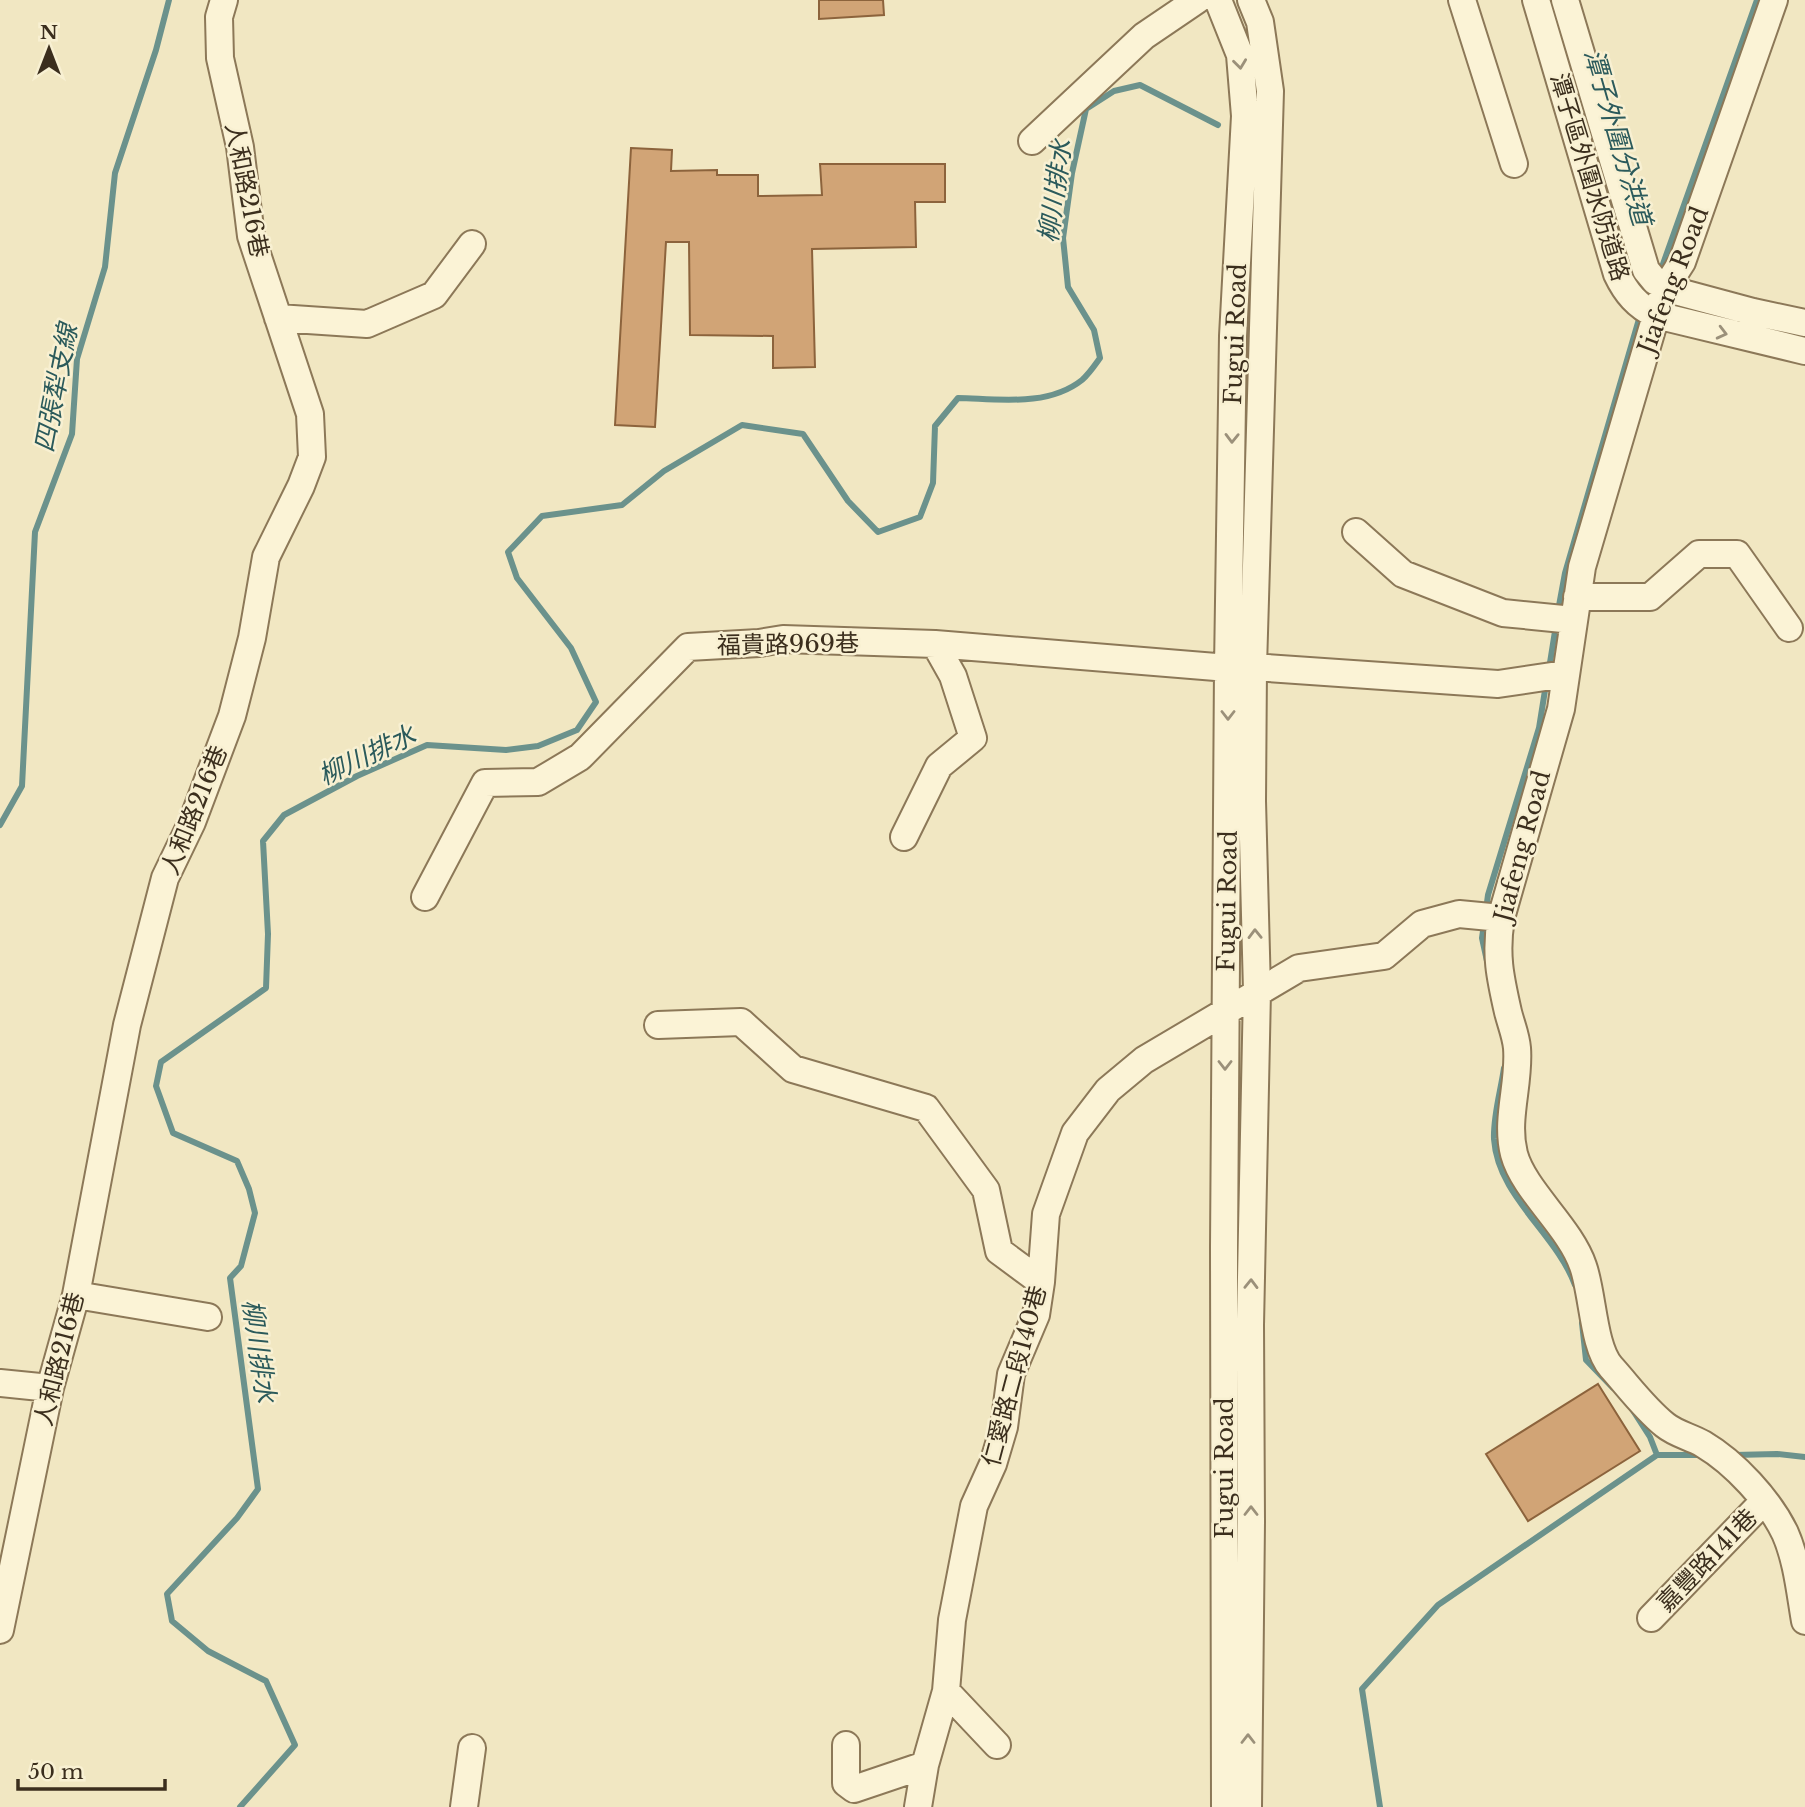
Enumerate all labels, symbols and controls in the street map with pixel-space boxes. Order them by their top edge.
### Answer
north arrow [14,14,84,84]
text: N [40,21,58,44]
water label: 潭子外圍分洪道 [1578,45,1660,233]
one-way arrow [1232,59,1247,70]
street label: 潭子區外圍水防道路 [1545,69,1635,285]
street label: 人和路216巷 [220,120,274,260]
water label: 柳川排水 [1032,136,1078,245]
street label: Jiafeng Road [1631,202,1714,361]
street label: Fugui Road [1218,263,1252,405]
water label: 四張犁支線 [28,318,85,455]
one-way arrow [1716,325,1728,339]
one-way arrow [1224,433,1240,444]
street label: 福貴路969巷 [717,628,859,660]
one-way arrow [1220,710,1236,720]
water label: 柳川排水 [313,718,422,791]
street label: 人和路216巷 [155,741,233,879]
street label: Jiafeng Road [1487,767,1556,928]
street label: Fugui Road [1211,830,1243,972]
one-way arrow [1248,928,1263,939]
one-way arrow [1217,1060,1233,1070]
one-way arrow [1243,1278,1258,1289]
street label: 仁愛路二段140巷 [976,1282,1052,1470]
street label: 人和路216巷 [28,1289,90,1429]
water label: 柳川排水 [236,1297,282,1406]
street label: Fugui Road [1210,1397,1239,1539]
street label: 嘉豐路141巷 [1651,1503,1763,1617]
one-way arrow [1243,1506,1259,1516]
one-way arrow [1240,1733,1256,1744]
scale bar [18,1748,164,1792]
text: 50 m [28,1759,84,1785]

